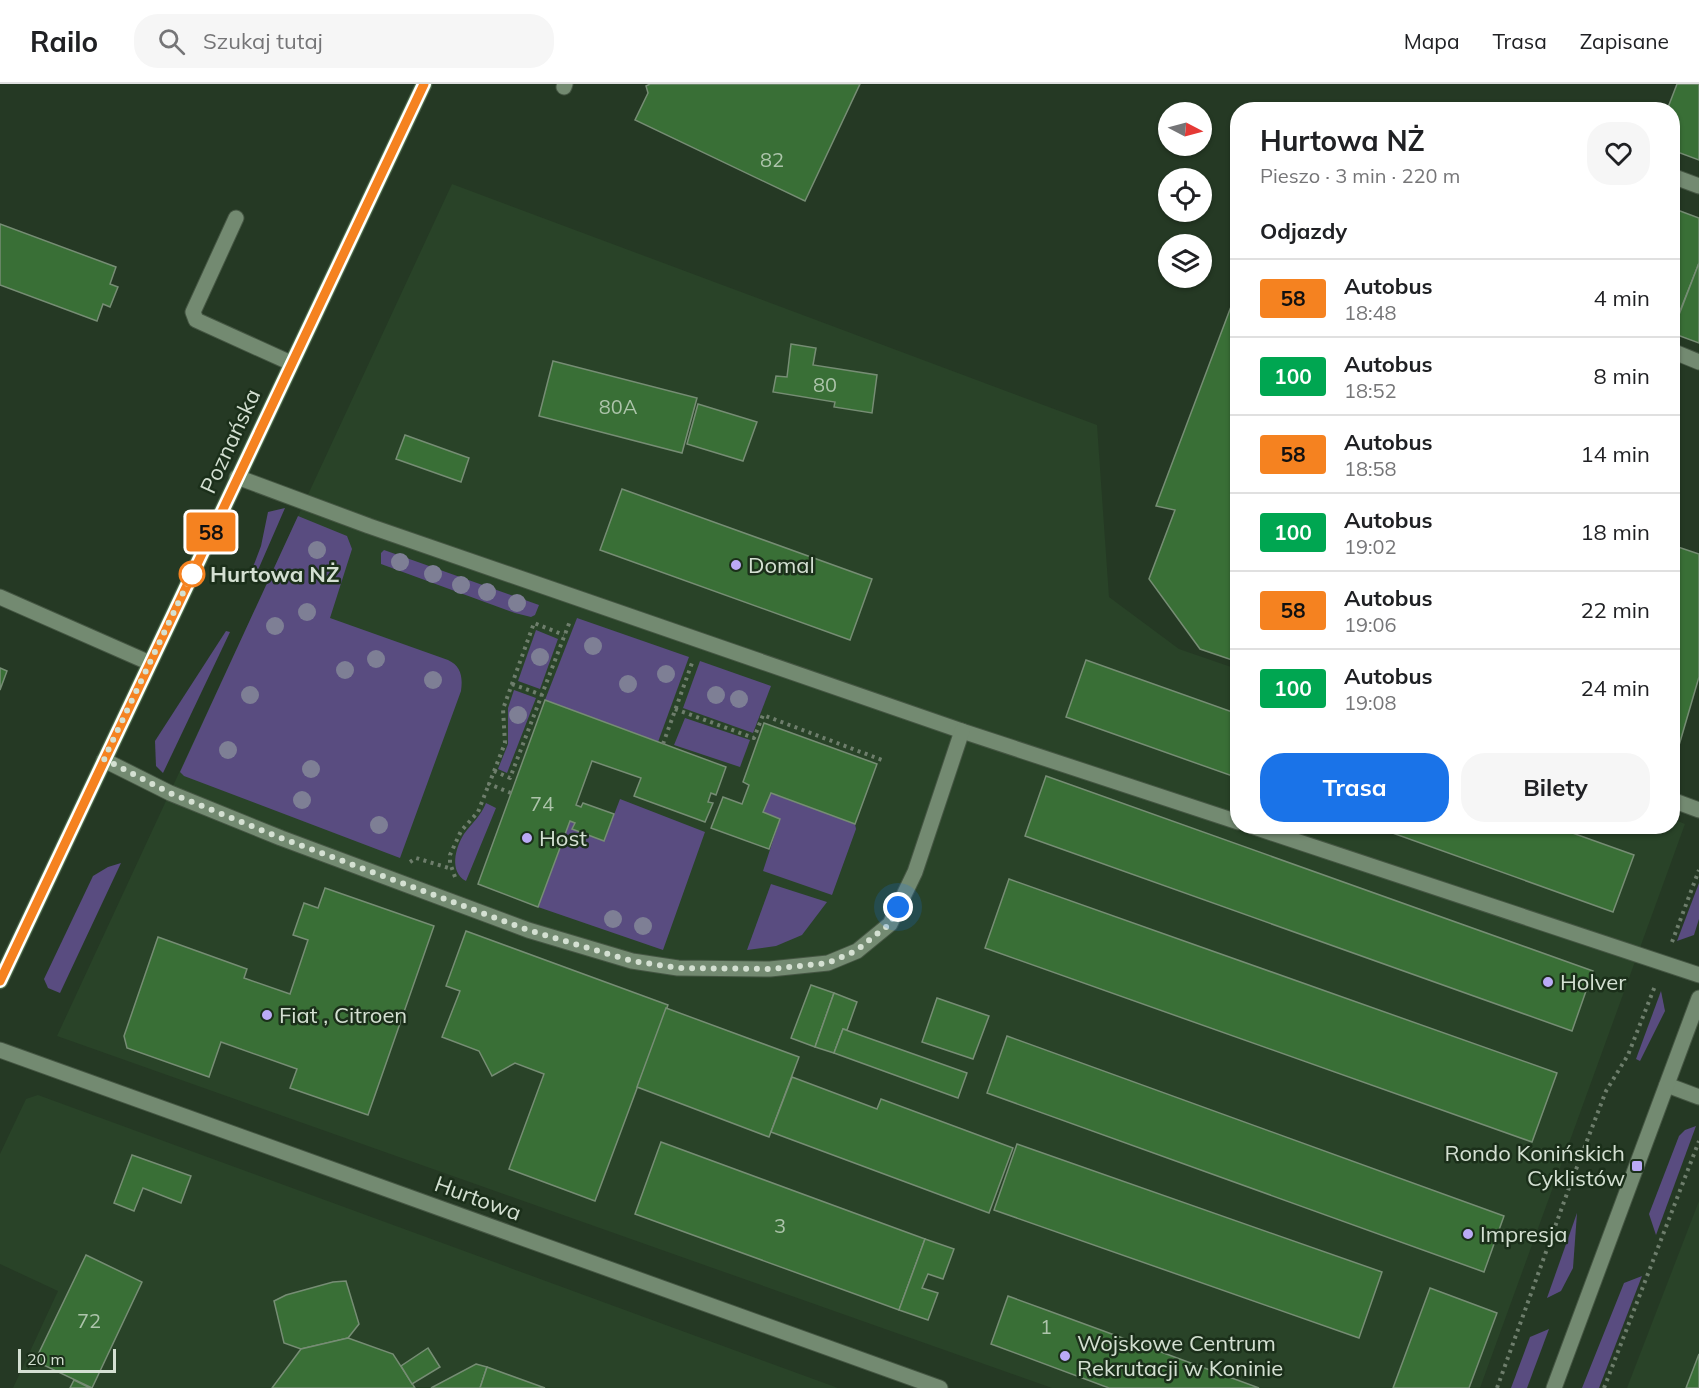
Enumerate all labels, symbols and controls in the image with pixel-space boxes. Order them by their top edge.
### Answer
search box [134,14,554,68]
text: Railo [30,24,98,59]
icon: search [155,25,188,58]
text: Szukaj tutaj [203,27,323,55]
text: Mapa [1404,28,1460,54]
text: Trasa [1493,28,1547,54]
text: Zapisane [1580,28,1669,54]
north arrow [1158,102,1212,156]
map controls [1158,102,1212,288]
button: heart [1587,122,1650,185]
text: Hurtowa NŻ [1260,123,1425,158]
house number: 82 [760,147,784,172]
text: Pieszo · 3 min · 220 m [1260,163,1460,188]
button: locate [1158,168,1212,222]
text: Odjazdy [1260,217,1347,245]
button: layers [1158,234,1212,288]
text: Autobus [1344,272,1433,300]
text: 4 min [1594,284,1650,312]
text: 58 [1280,285,1306,311]
text: 18:48 [1344,300,1397,325]
text: Autobus [1344,350,1433,378]
text: 8 min [1594,362,1650,390]
text: 100 [1274,363,1312,389]
house number: 80 [813,372,837,397]
text: 18:52 [1344,378,1397,403]
street label: Poznańska [194,384,266,498]
house number: 80A [599,394,638,419]
text: Autobus [1344,428,1433,456]
text: 14 min [1580,440,1650,468]
text: 58 [1280,441,1306,467]
text: 18:58 [1344,456,1397,481]
text: Autobus [1344,506,1433,534]
line badge: 58 [184,512,238,552]
text: 18 min [1580,518,1650,546]
text: 58 [198,519,224,545]
text: 100 [1274,519,1312,545]
text: 19:02 [1344,534,1397,559]
place label: Domal [748,551,815,579]
marker: Domal [729,558,743,572]
place label: Hurtowa NŻ [210,560,339,588]
marker: Hurtowa NŻ [179,561,205,587]
text: Autobus [1344,584,1433,612]
text: 22 min [1580,596,1650,624]
text: 58 [1280,597,1306,623]
text: 19:06 [1344,612,1397,637]
text: Autobus [1344,662,1433,690]
text: 24 min [1580,674,1650,702]
text: 100 [1274,675,1312,701]
text: 19:08 [1344,690,1397,715]
button: Trasa [1260,753,1449,822]
button: Bilety [1461,753,1650,822]
house number: 74 [530,791,554,816]
place label: Host [539,824,587,852]
marker: Host [520,831,534,845]
your location [883,892,913,922]
place label: Holver [1560,968,1626,996]
marker: Holver [1541,975,1555,989]
place label: Fiat , Citroen [279,1001,407,1029]
marker: Fiat , Citroen [260,1008,274,1022]
place label: Rondo Konińskich Cyklistów [1445,1139,1625,1192]
marker: Rondo Konińskich Cyklistów [1630,1159,1644,1173]
street label: Hurtowa [431,1169,525,1227]
house number: 3 [774,1213,786,1238]
place label: Impresja [1480,1220,1567,1248]
marker: Impresja [1461,1227,1475,1241]
house number: 72 [77,1308,101,1333]
house number: 1 [1040,1314,1052,1339]
place label: Wojskowe Centrum Rekrutacji w Koninie [1077,1329,1283,1382]
scale bar [18,1346,116,1374]
text: 20 m [27,1349,64,1369]
marker: Wojskowe Centrum Rekrutacji w Koninie [1058,1349,1072,1363]

